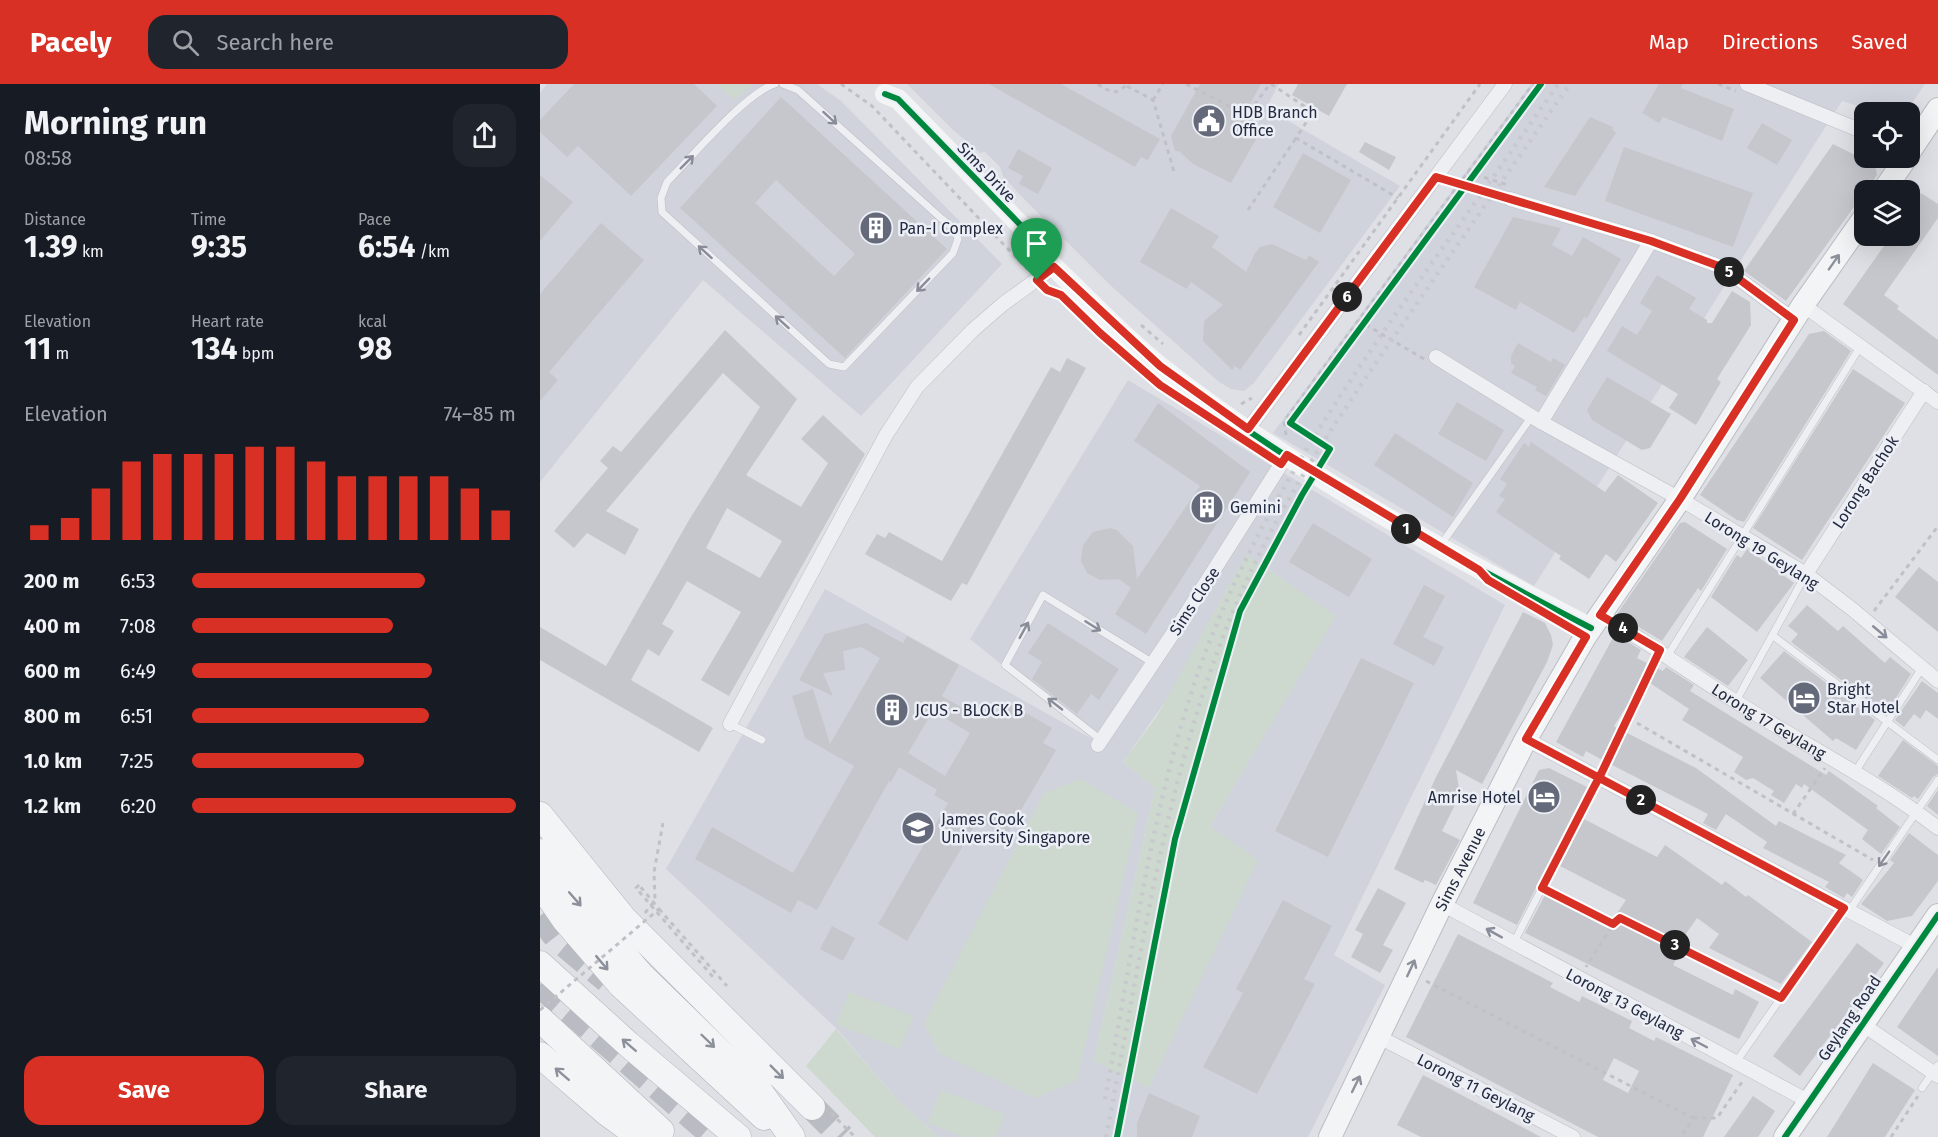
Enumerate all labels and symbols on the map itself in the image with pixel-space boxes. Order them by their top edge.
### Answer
public building icon: HDB Branch Office [1191,103,1227,139]
place label: HDB Branch Office [1232,103,1318,140]
one-way arrow [822,112,838,125]
street label: Sims Drive [953,138,1020,206]
one-way arrow [680,155,694,170]
building icon: Pan-I Complex [858,210,894,246]
pin [1011,218,1062,280]
place label: Pan-I Complex [899,219,1003,238]
one-way arrow [698,244,713,259]
one-way arrow [1828,254,1840,270]
pin: 5 [1714,257,1744,287]
one-way arrow [915,277,930,292]
pin: 6 [1332,282,1362,312]
one-way arrow [775,315,790,329]
street label: Lorong Bachok [1828,432,1903,532]
building icon: Gemini [1189,489,1225,525]
place label: Gemini [1230,498,1281,517]
street label: Lorong 19 Geylang [1701,508,1823,594]
pin: 1 [1391,514,1421,544]
street label: Sims Close [1165,564,1224,639]
pin: 4 [1608,613,1638,643]
one-way arrow [1084,621,1101,633]
one-way arrow [1018,622,1030,639]
one-way arrow [1872,625,1887,639]
street label: Lorong 17 Geylang [1708,680,1830,763]
hotel icon: Bright Star Hotel [1786,680,1822,716]
place label: Bright Star Hotel [1827,680,1900,717]
building icon: JCUS - BLOCK B [874,692,910,728]
one-way arrow [1047,697,1063,710]
place label: JCUS - BLOCK B [915,701,1023,720]
hotel icon: Amrise Hotel [1526,779,1562,815]
pin: 2 [1626,785,1656,815]
place label: Amrise Hotel [1428,788,1521,807]
school or university icon: James Cook University Singapore [900,810,936,846]
place label: James Cook University Singapore [941,810,1090,847]
street label: Sims Avenue [1431,824,1490,914]
one-way arrow [1878,851,1890,867]
one-way arrow [568,891,582,906]
one-way arrow [1486,927,1503,939]
pin: 3 [1660,930,1690,960]
one-way arrow [595,955,609,970]
one-way arrow [1406,960,1418,978]
street label: Lorong 13 Geylang [1563,964,1688,1043]
street label: Geylang Road [1814,972,1885,1065]
one-way arrow [701,1034,716,1048]
one-way arrow [1691,1037,1708,1049]
one-way arrow [622,1038,637,1052]
street label: Lorong 11 Geylang [1414,1050,1538,1126]
one-way arrow [770,1064,784,1079]
one-way arrow [555,1067,570,1081]
one-way arrow [1351,1076,1363,1094]

